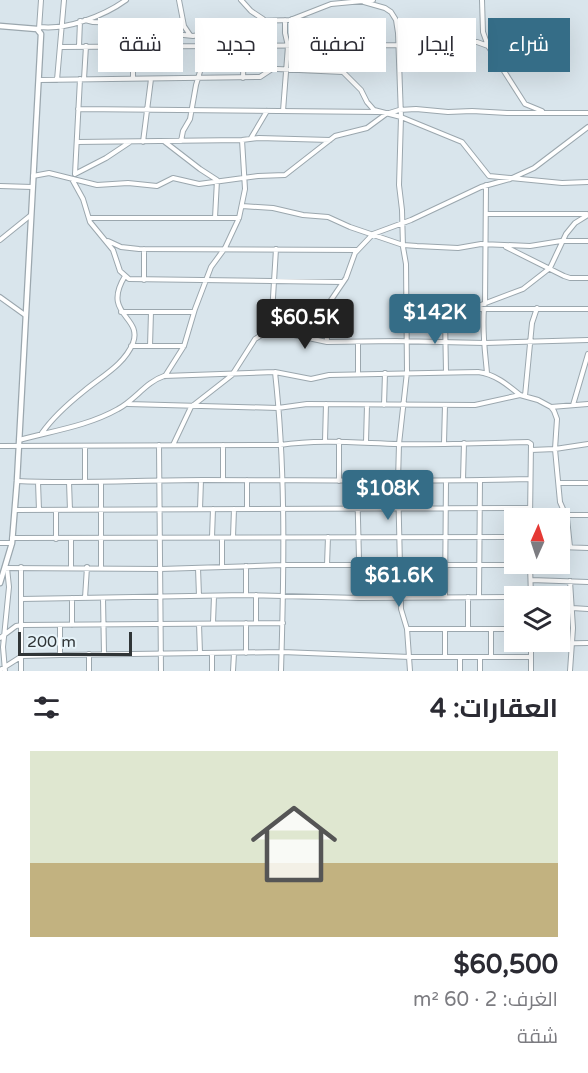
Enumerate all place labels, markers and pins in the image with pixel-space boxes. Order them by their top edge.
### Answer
pin: $142K [393,294,477,345]
pin: $60.5K [256,299,354,350]
pin: $108K [346,470,430,521]
pin: $61.6K [350,557,448,608]

